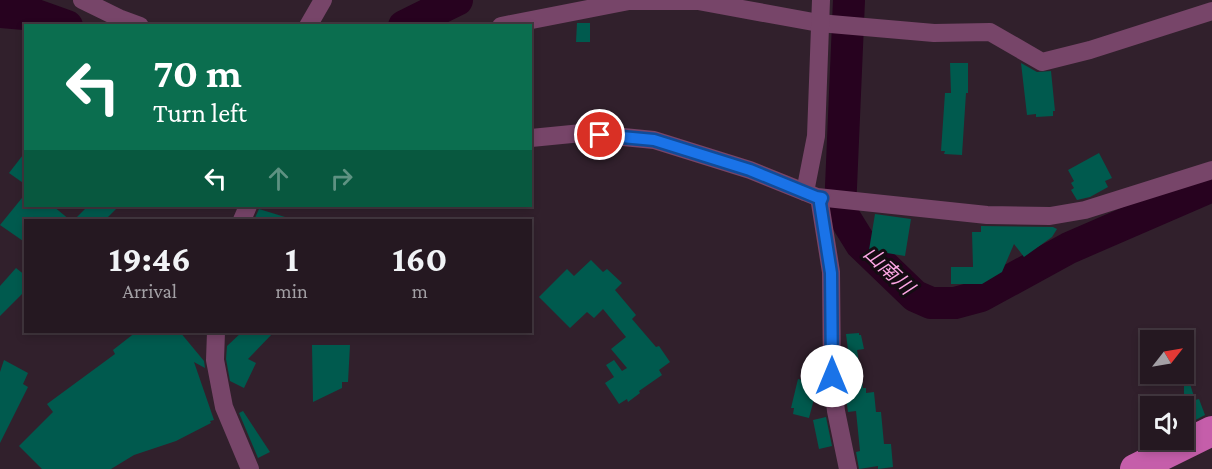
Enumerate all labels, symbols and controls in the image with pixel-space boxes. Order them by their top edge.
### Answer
icon: left [54,48,132,126]
text: 70 m [153,49,242,96]
text: Turn left [153,98,247,128]
pin [574,109,625,160]
icon: arrive [583,118,616,151]
icon: left [199,162,232,195]
icon: ahead [262,162,295,195]
icon: right [325,162,358,195]
text: 19:46 [109,239,191,279]
text: 1 [285,239,298,279]
text: 160 [392,239,447,279]
water label: 山南川 [860,241,920,300]
text: Arrival [123,280,177,302]
text: min [276,280,308,302]
text: m [412,280,428,302]
north arrow [1140,330,1194,384]
map controls [1140,330,1194,450]
position arrow [800,344,864,408]
button: sound [1140,396,1194,450]

